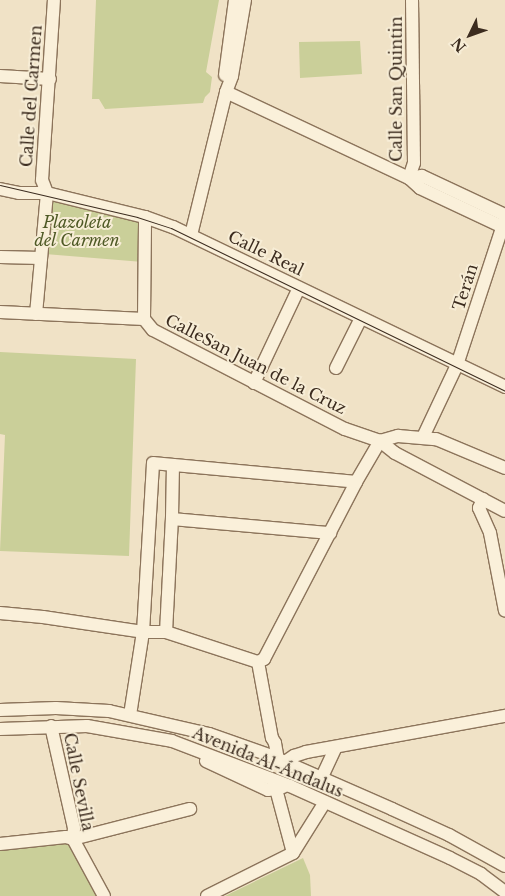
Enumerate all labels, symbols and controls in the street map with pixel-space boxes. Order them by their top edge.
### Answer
north arrow [445,10,495,60]
street label: Calle San Quintin [386,16,406,162]
street label: Calle del Carmen [16,24,46,168]
text: N [448,34,470,56]
park label: Plazoleta del Carmen [34,212,120,250]
street label: Calle Real [225,226,307,280]
street label: Terán [448,261,482,313]
street label: CalleSan Juan de la Cruz [162,310,350,418]
street label: Avenida Al-Ándalus [189,723,347,801]
street label: Calle Sevilla [60,731,98,833]

